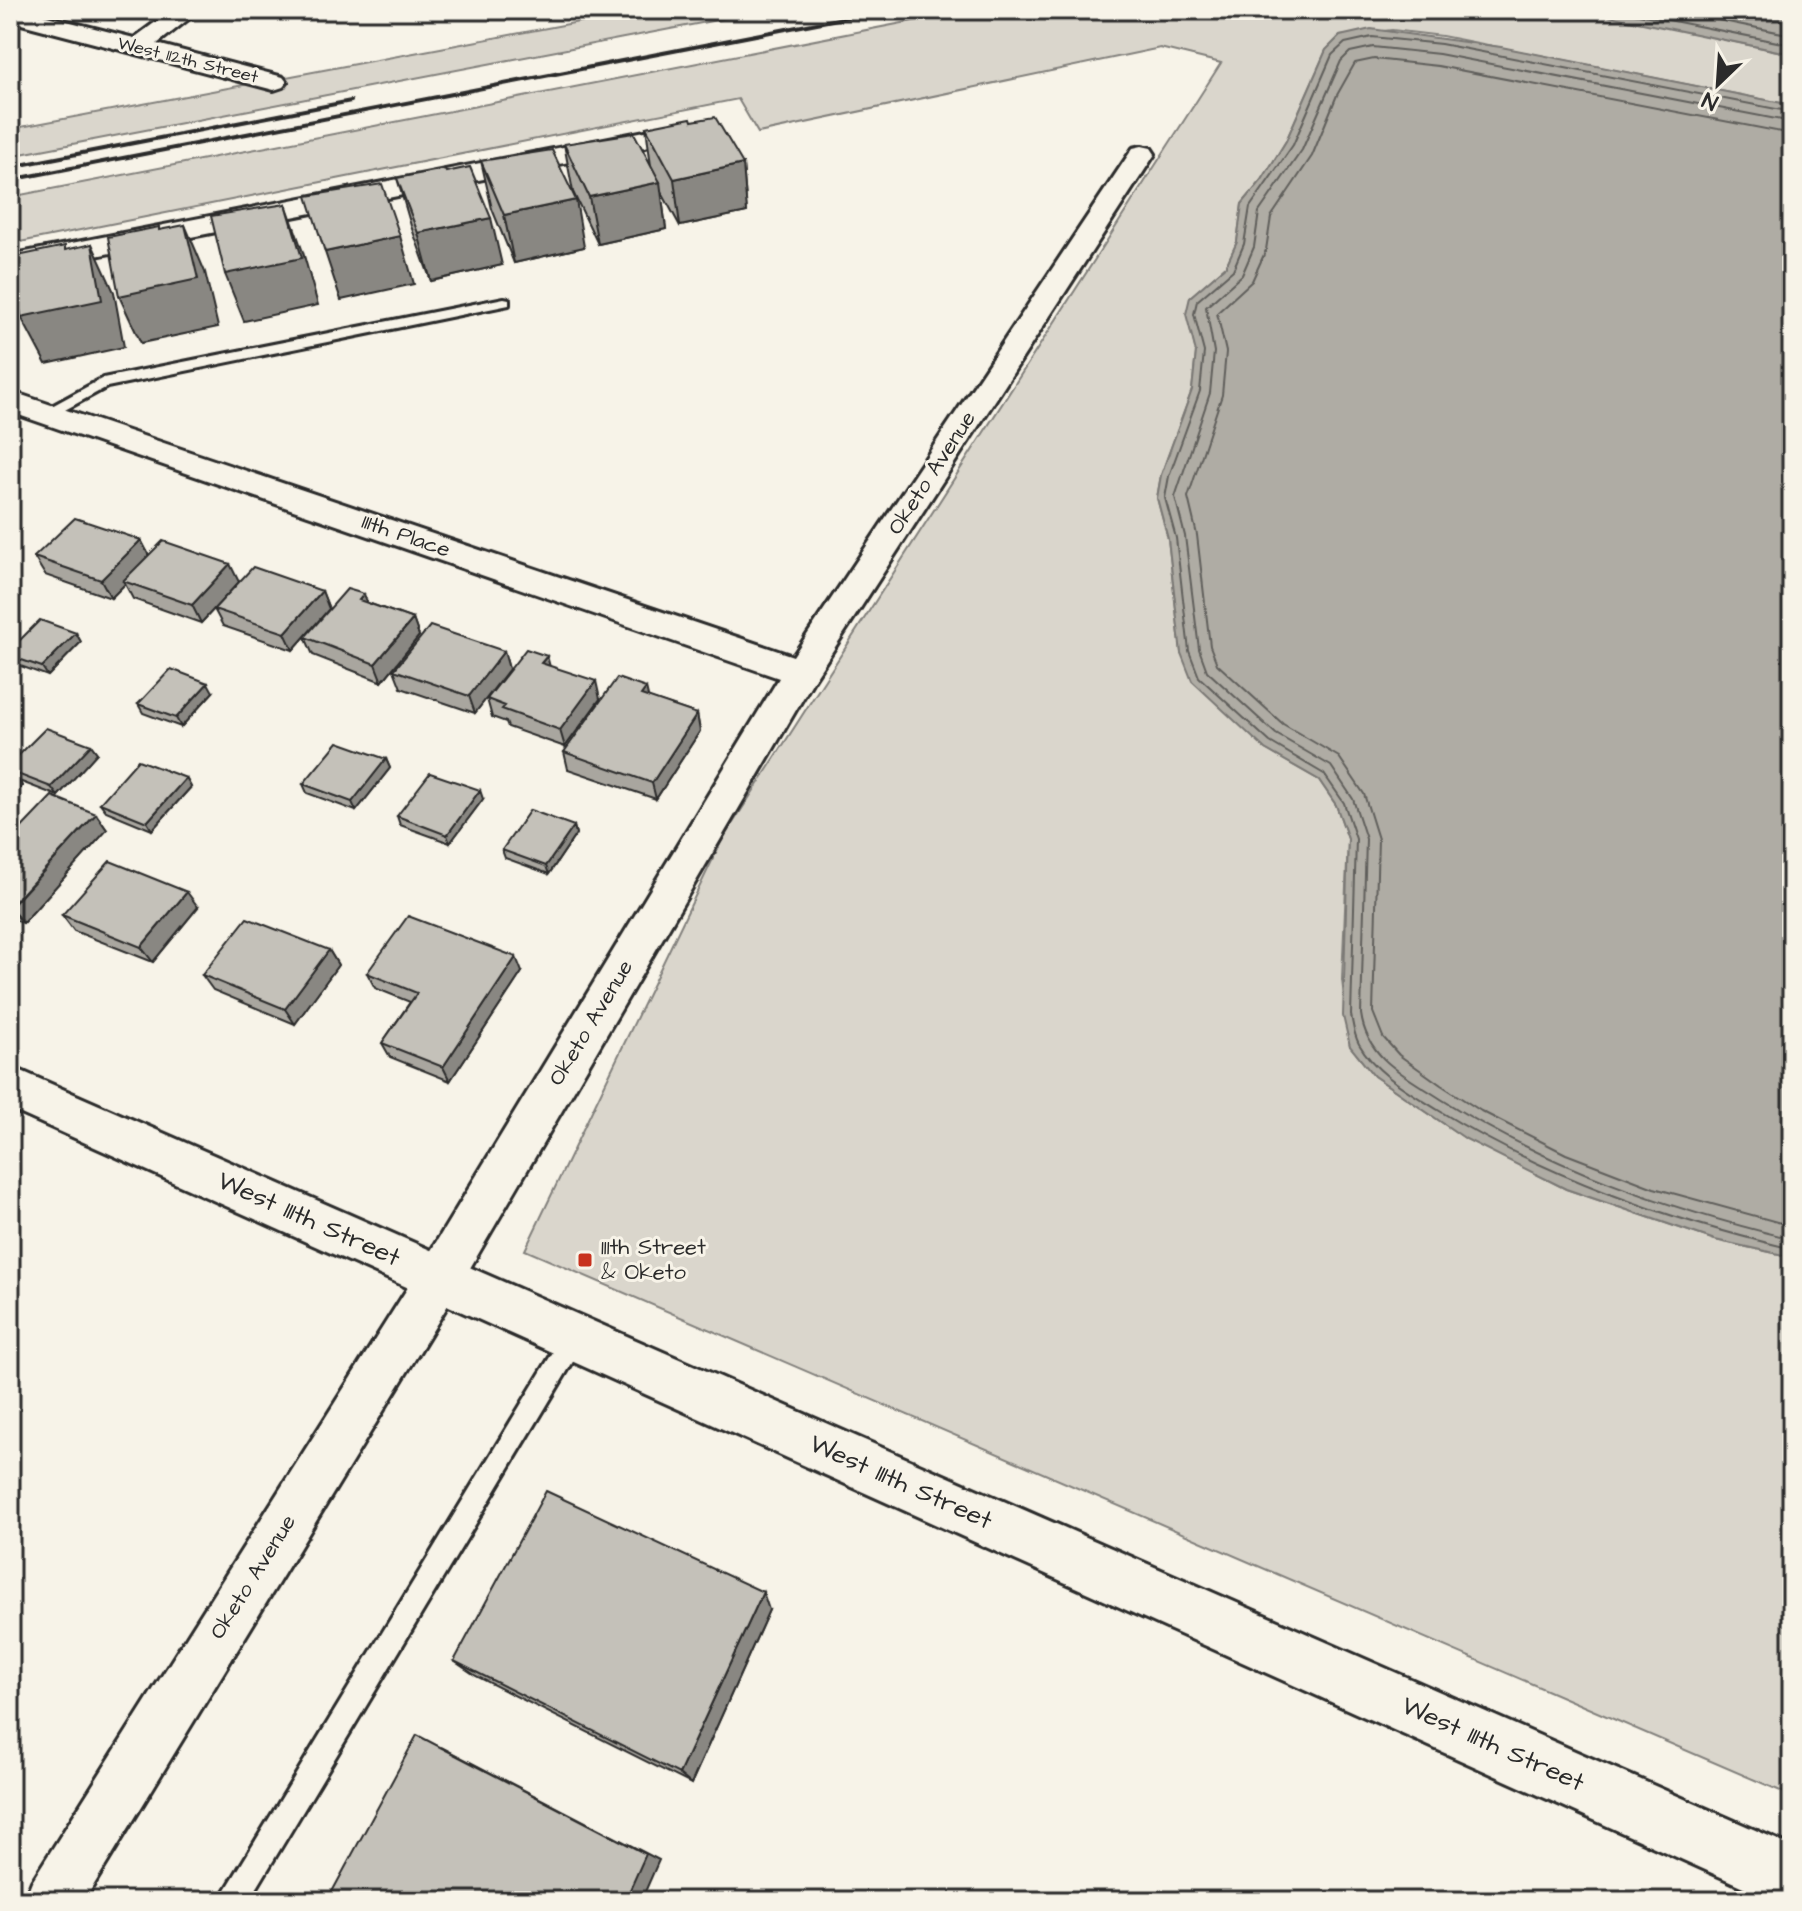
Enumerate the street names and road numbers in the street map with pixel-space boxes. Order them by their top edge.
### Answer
street label: West 112th Street [115,30,262,90]
street label: Oketo Avenue [880,405,984,541]
street label: 111th Place [358,506,454,566]
street label: Oketo Avenue [541,954,641,1092]
street label: West 111th Street [212,1163,407,1276]
street label: West 111th Street [804,1426,999,1539]
street label: Oketo Avenue [202,1509,304,1645]
street label: West 111th Street [1396,1688,1591,1801]

